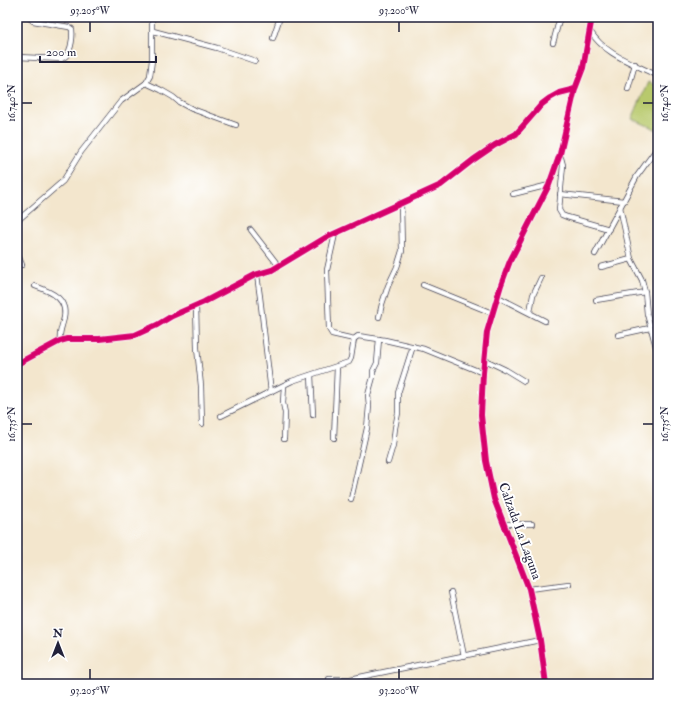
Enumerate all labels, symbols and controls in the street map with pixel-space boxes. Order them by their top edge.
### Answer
text: 93.205°W [69,5,110,17]
text: 93.200°W [378,5,420,17]
scale bar [40,38,156,64]
text: 200 m [46,45,77,60]
text: 16.740°N [6,84,18,122]
text: 16.740°N [659,84,671,122]
text: 16.735°N [6,406,18,442]
text: 16.735°N [659,406,671,442]
street label: Calzada La Laguna [495,480,545,582]
north arrow [38,623,78,663]
text: N [52,627,64,640]
text: 93.205°W [69,685,110,697]
text: 93.200°W [378,685,420,697]

